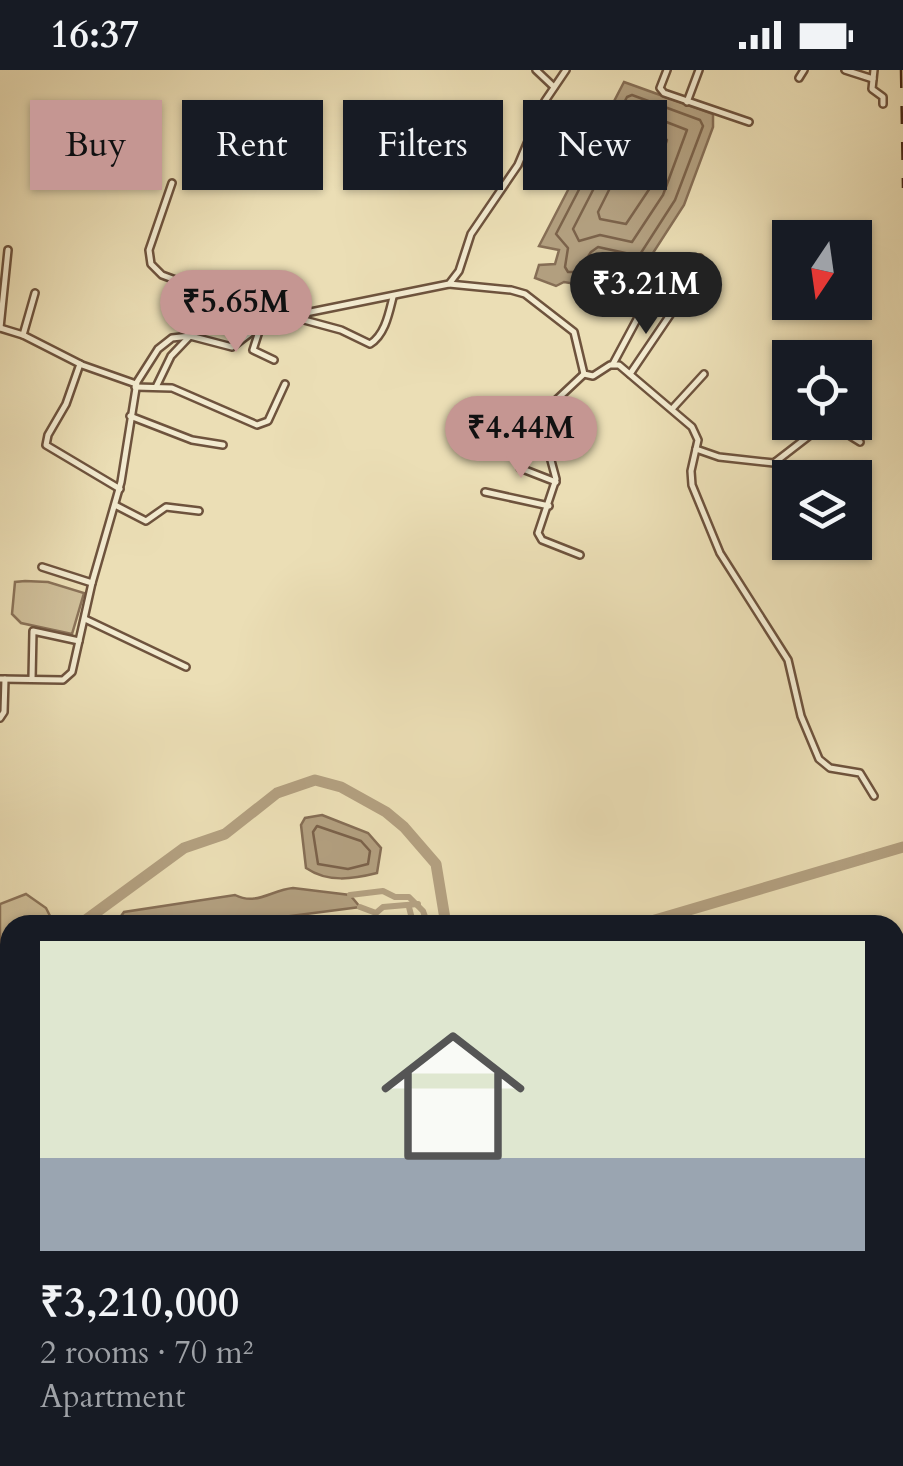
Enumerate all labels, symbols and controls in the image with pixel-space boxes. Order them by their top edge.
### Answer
text: 16:37 [50,9,139,61]
chip: Buy [30,100,162,190]
chip: Rent [182,100,323,190]
chip: Filters [343,100,503,190]
chip: New [523,100,667,190]
north arrow [772,220,872,320]
map controls [772,220,872,560]
pin: ₹3.21M [565,252,727,337]
text: ₹3.21M [592,262,700,306]
pin: ₹5.65M [155,270,317,355]
text: ₹5.65M [182,280,290,324]
button: locate [772,340,872,440]
pin: ₹4.44M [440,396,602,481]
text: ₹4.44M [467,406,575,450]
button: layers [772,460,872,560]
icon: home [363,1006,543,1186]
text: ₹3,210,000 [40,1274,239,1331]
text: 2 rooms · 70 m² [40,1331,253,1375]
text: Apartment [40,1375,185,1419]

